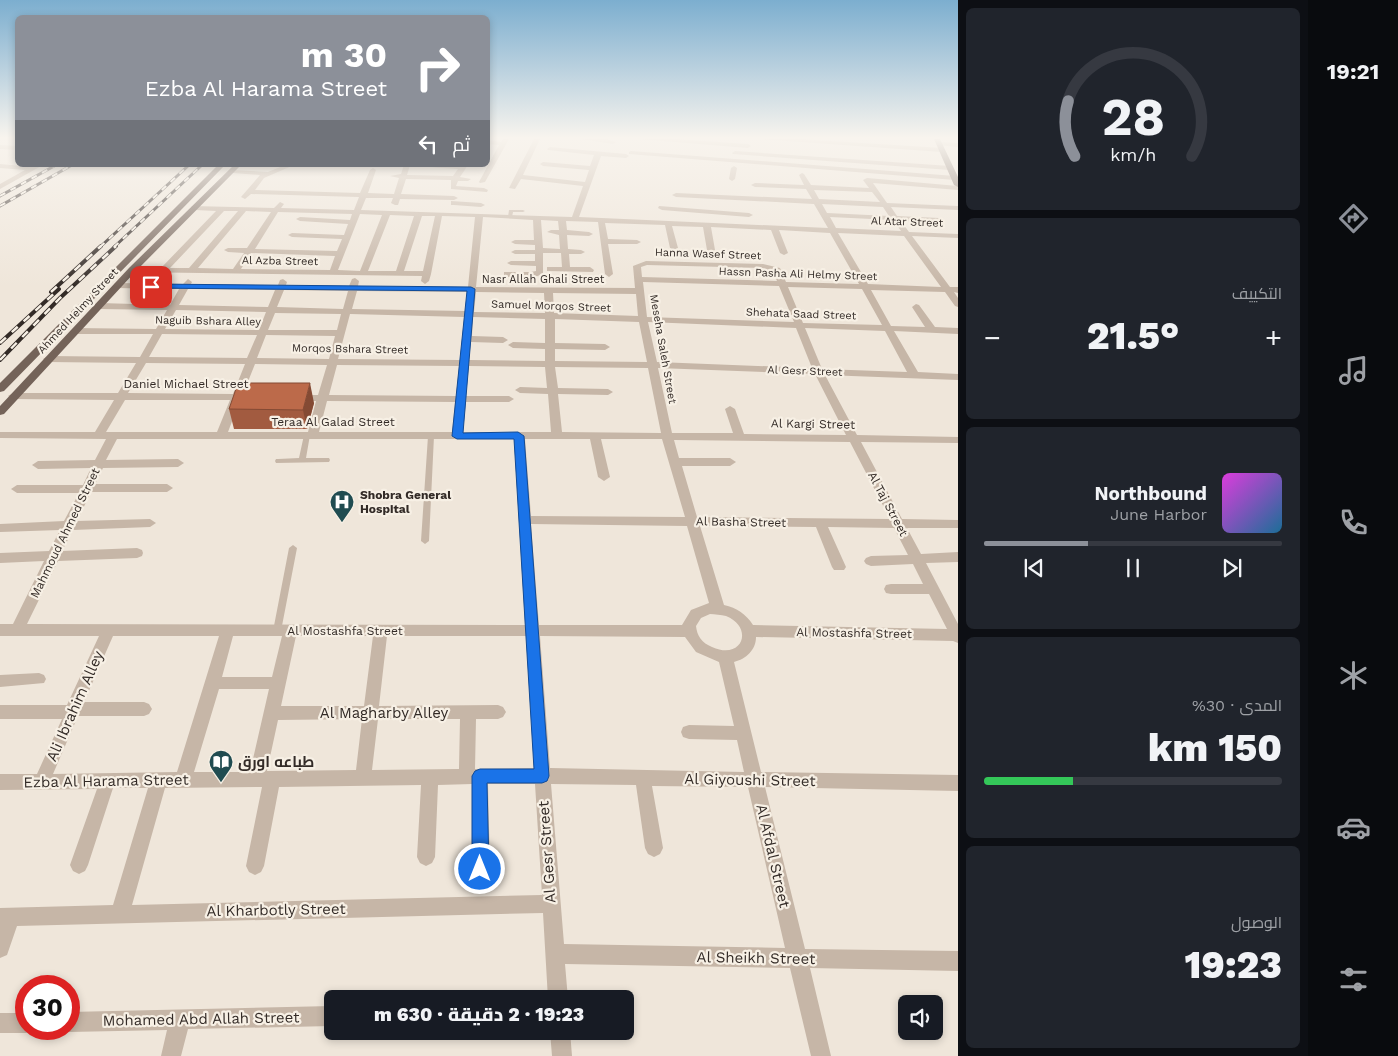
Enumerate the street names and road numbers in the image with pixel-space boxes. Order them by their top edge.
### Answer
street label: Al Atar Street [871,214,944,230]
street label: Hanna Wasef Street [655,246,762,262]
street label: Al Azba Street [242,254,319,268]
street label: Ahmed Helmy Street [35,265,121,356]
street label: Hassn Pasha Ali Helmy Street [718,265,878,283]
street label: Nasr Allah Ghali Street [482,273,605,286]
street label: Meseha Saleh Street [647,293,679,405]
street label: Samuel Morqos Street [491,297,612,315]
street label: Shehata Saad Street [746,306,857,322]
street label: Naguib Bshara Alley [155,314,261,328]
street label: Morqos Bshara Street [292,341,409,357]
street label: Al Gesr Street [767,363,843,379]
street label: Daniel Michael Street [123,377,249,391]
street label: Teraa Al Galad Street [271,415,395,429]
street label: Al Kargi Street [771,416,855,432]
street label: Mahmoud Ahmed Street [27,466,103,600]
street label: Al Taj Street [865,469,911,539]
street label: Al Basha Street [696,514,786,530]
street label: Al Mostashfa Street [287,624,403,638]
street label: Al Mostashfa Street [796,625,912,641]
street label: Ali Ibrahim Alley [43,648,108,764]
street label: Al Magharby Alley [320,704,448,722]
street label: Al Giyoushi Street [684,770,817,790]
street label: Ezba Al Harama Street [23,771,189,791]
street label: Al Gesr Street [534,800,560,904]
street label: Al Afdal Street [752,802,794,910]
street label: Al Kharbotly Street [206,900,346,920]
street label: Al Sheikh Street [697,948,816,968]
street label: Mohamed Abd Allah Street [103,1008,300,1030]

